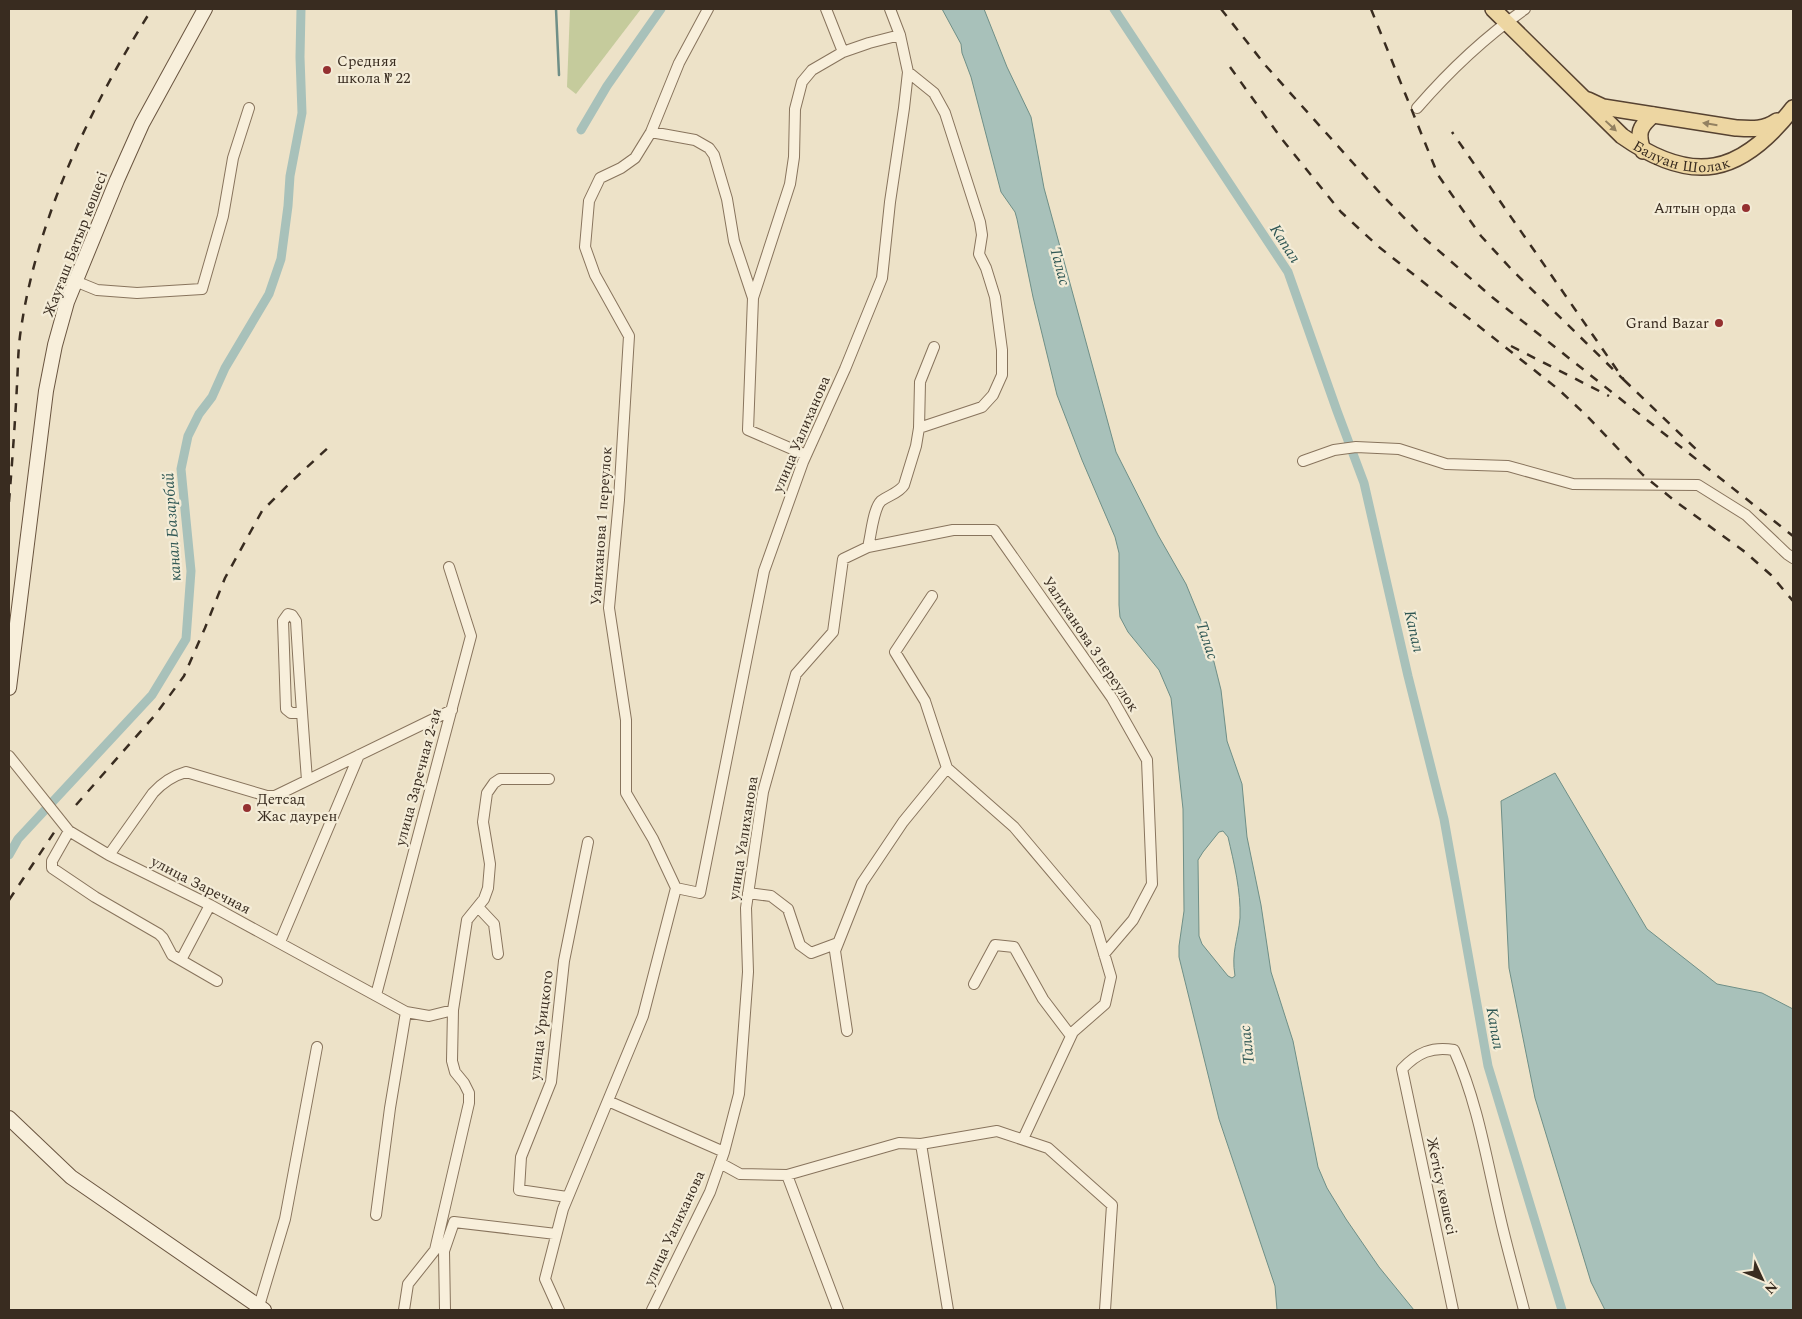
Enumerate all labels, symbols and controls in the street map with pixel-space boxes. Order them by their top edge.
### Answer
place label: Средняя школа № 22 [337,50,411,90]
marker: Средняя школа № 22 [321,64,333,76]
one-way arrow [1702,119,1718,127]
one-way arrow [1605,120,1617,132]
street label: Балуан Шолак [1628,135,1733,179]
street label: Жауғаш Батыр көшесі [37,168,114,321]
place label: Алтын орда [1654,197,1737,220]
marker: Алтын орда [1740,202,1752,214]
water label: Капал [1264,219,1307,268]
water label: Талас [1043,244,1077,289]
place label: Grand Bazar [1626,312,1709,335]
marker: Grand Bazar [1713,317,1725,329]
street label: улица Уалиханова [766,372,837,497]
street label: Уалиханова 1 переулок [584,446,619,606]
water label: канал Базарбай [156,471,188,582]
street label: Уалиханова 3 переулок [1037,572,1145,717]
water label: Капал [1398,608,1431,655]
water label: Талас [1189,618,1225,663]
street label: улица Заречная 2-ая [389,706,448,850]
street label: улица Уалиханова [722,774,765,903]
place label: Детсад Жас даурен [257,788,337,828]
marker: Детсад Жас даурен [241,802,253,814]
street label: улица Заречная [146,850,255,921]
street label: улица Урицкого [523,969,560,1082]
water label: Капал [1480,1005,1511,1051]
water label: Талас [1233,1024,1261,1066]
street label: Жетісу көшесі [1420,1135,1463,1237]
street label: улица Уалиханова [637,1166,712,1291]
north arrow [1737,1254,1787,1304]
text: N [1759,1276,1783,1299]

